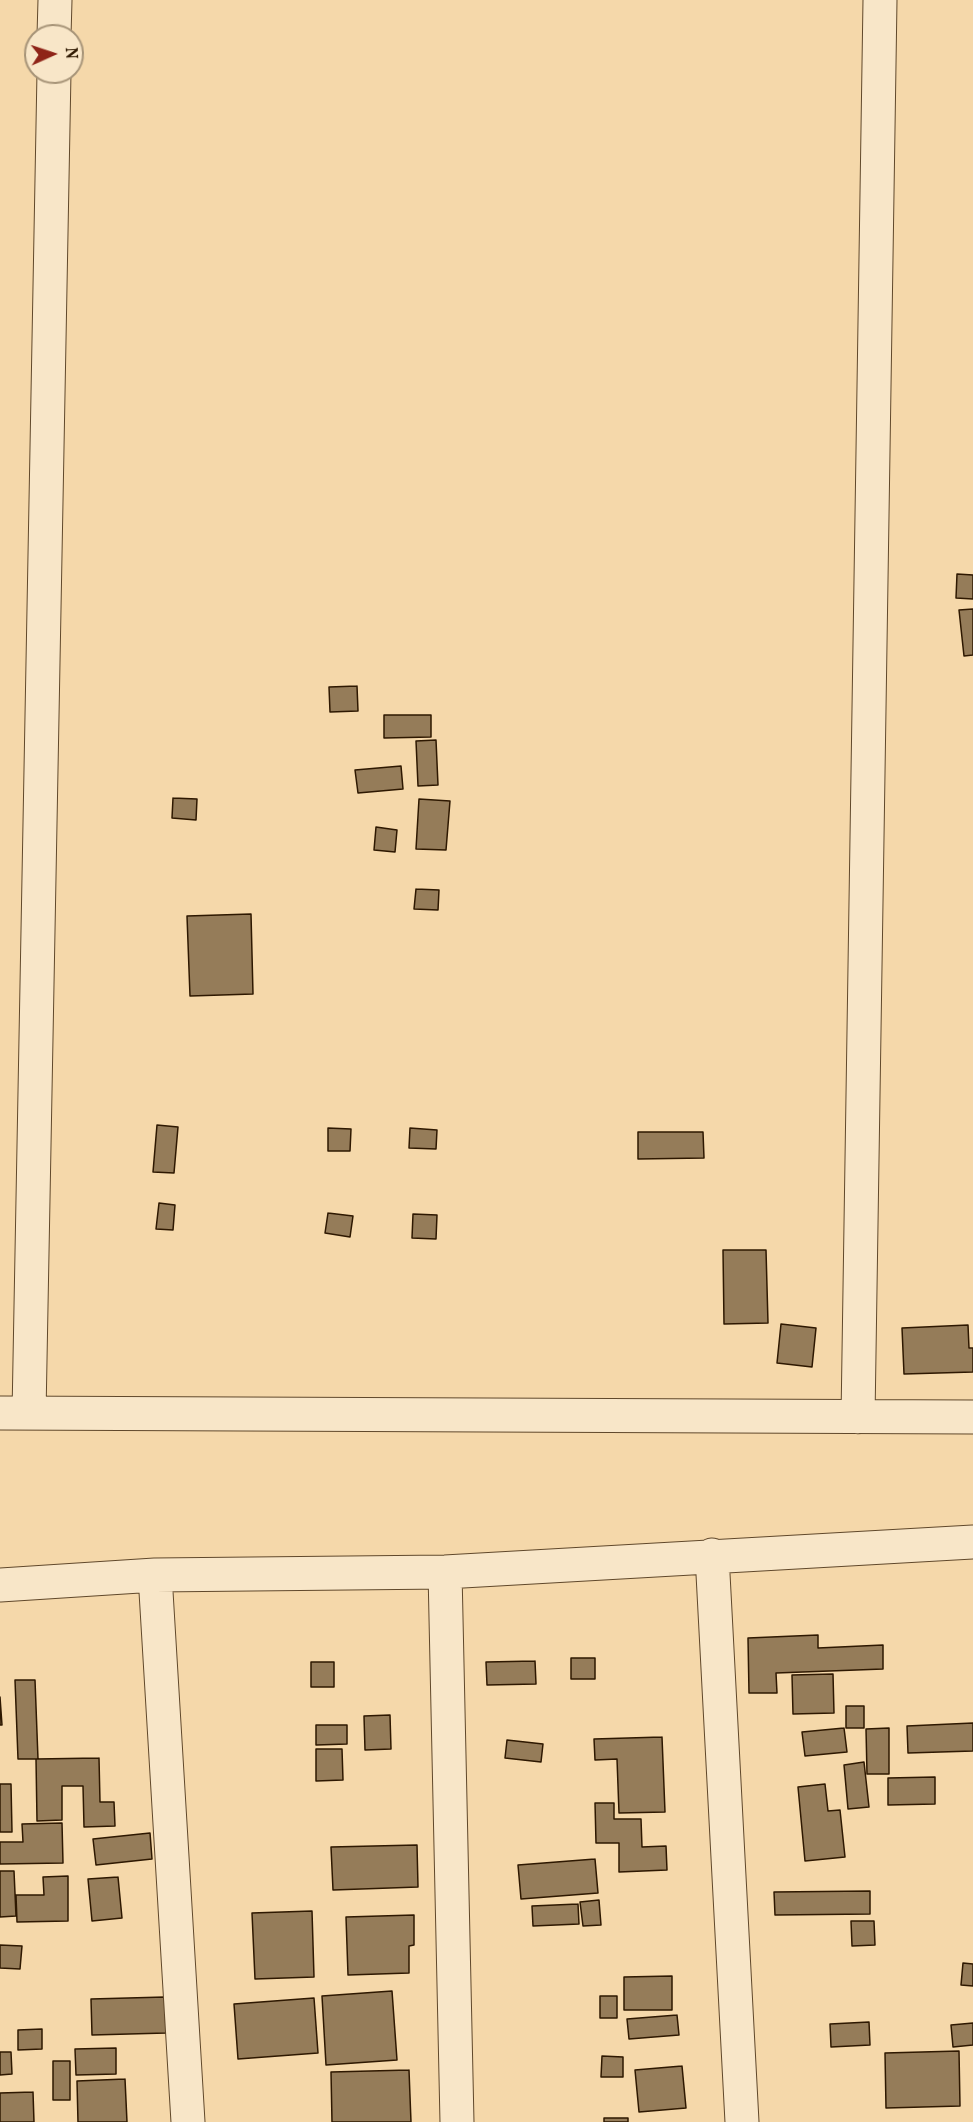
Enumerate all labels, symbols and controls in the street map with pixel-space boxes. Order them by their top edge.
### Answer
north arrow [24,24,84,84]
text: N [59,47,81,60]

